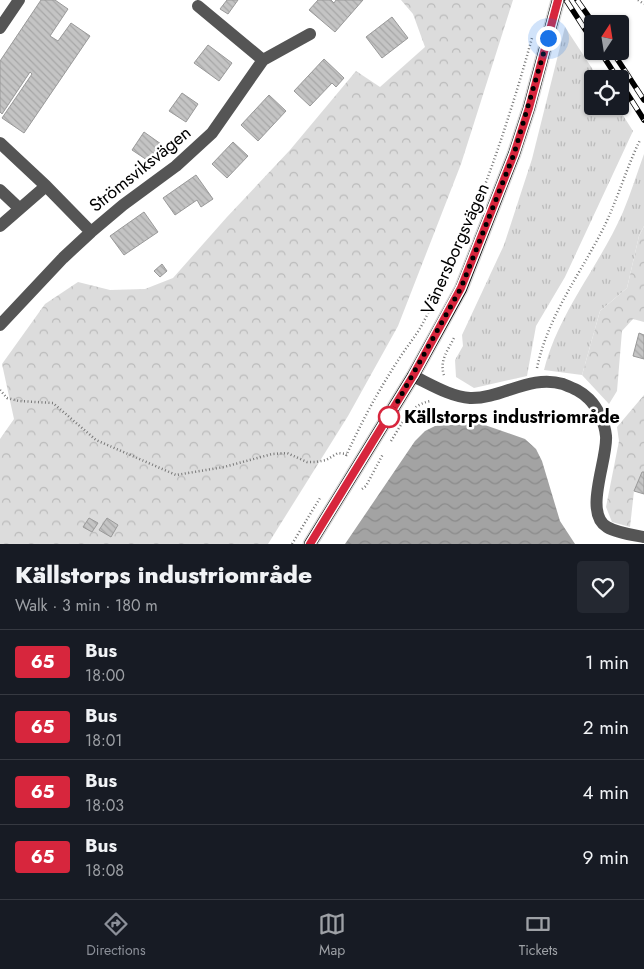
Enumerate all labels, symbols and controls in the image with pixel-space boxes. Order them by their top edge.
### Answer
north arrow [584,15,629,60]
map controls [584,15,629,115]
your location [536,26,561,51]
button: locate [584,70,629,115]
street label: Strömsviksvägen [83,120,197,218]
street label: Vänersborgsvägen [414,179,496,319]
place label: Källstorps industriområde [404,404,620,430]
marker: Källstorps industriområde [378,406,400,428]
text: Källstorps industriområde [15,557,312,592]
button: heart [577,561,629,613]
text: Walk · 3 min · 180 m [15,594,158,617]
text: Bus [85,637,117,664]
text: 65 [31,649,54,675]
text: 1 min [585,649,629,676]
text: 18:00 [85,664,125,687]
text: Bus [85,702,117,729]
text: 65 [31,714,54,740]
text: 2 min [583,714,629,741]
text: 18:01 [85,729,123,752]
text: Bus [85,767,117,794]
text: 65 [31,779,54,805]
text: 4 min [582,779,629,806]
text: 18:03 [85,794,124,817]
text: Bus [85,832,117,859]
text: 65 [31,844,54,870]
text: 9 min [583,844,629,871]
text: 18:08 [85,859,124,882]
tab: Directions [86,910,146,960]
tab: Map [318,910,346,960]
tab: Tickets [519,910,558,960]

